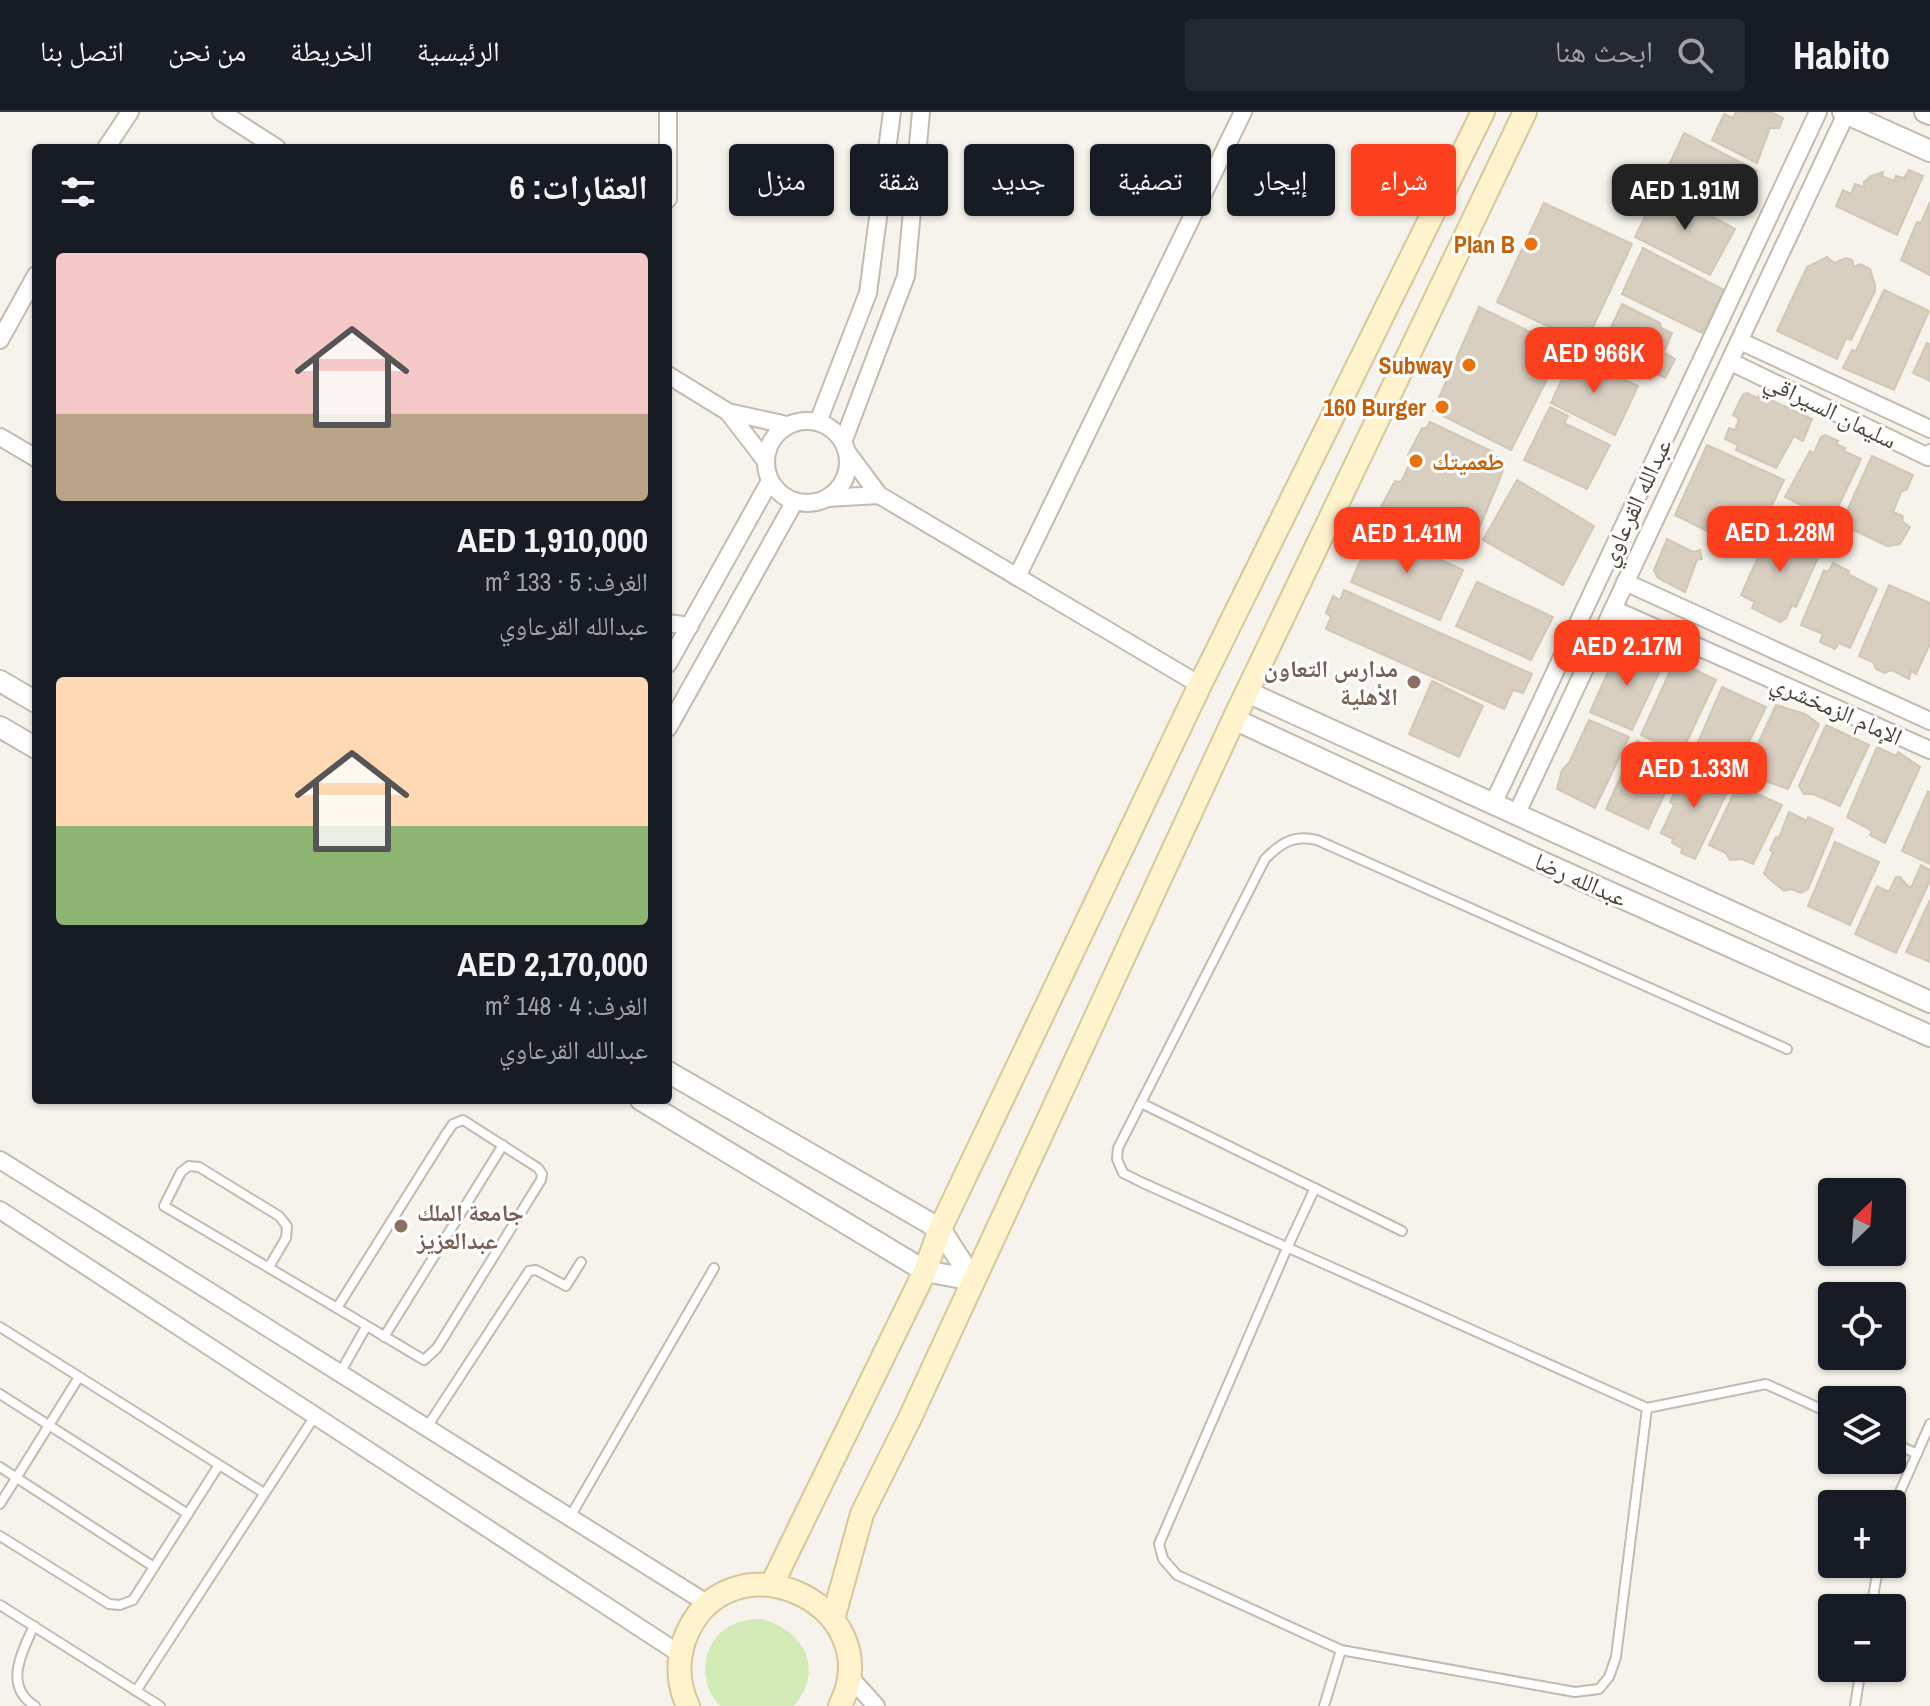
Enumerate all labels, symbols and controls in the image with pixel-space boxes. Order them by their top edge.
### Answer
search box [1185,19,1745,91]
text: Habito [1793,30,1890,81]
text: ابحث هنا [1555,31,1653,71]
text: اتصل بنا [40,32,124,70]
text: من نحن [168,32,246,70]
text: الخريطة [290,32,373,70]
text: الرئيسية [417,32,500,70]
icon: search [1673,33,1717,77]
chip: منزل [729,144,834,216]
chip: شقة [850,144,948,216]
chip: جديد [964,144,1074,216]
chip: تصفية [1090,144,1211,216]
chip: إيجار [1227,144,1335,216]
chip: شراء [1351,144,1456,216]
text: العقارات: 6 [510,164,648,210]
pin: AED 1.91M [1593,164,1777,232]
icon: filters [56,170,100,214]
text: AED 1.91M [1630,172,1740,207]
place label: Plan B [1454,228,1515,260]
marker: Plan B [1522,235,1540,253]
icon: home [280,305,424,449]
pin: AED 966K [1511,327,1677,395]
text: AED 966K [1543,335,1645,370]
place label: Subway [1379,349,1453,381]
marker: Subway [1460,356,1478,374]
street label: سليمان السيراقي [1758,364,1902,459]
place label: 160 Burger [1323,391,1426,423]
marker: 160 Burger [1433,398,1451,416]
street label: عبدالله القرعاوي [1591,433,1682,573]
place label: طعميتك [1432,445,1504,477]
marker: طعميتك [1407,452,1425,470]
pin: AED 1.28M [1688,506,1872,574]
pin: AED 1.41M [1315,507,1499,575]
text: AED 1.28M [1725,514,1835,549]
text: AED 1.41M [1352,515,1462,550]
text: AED 1,910,000 [457,517,648,563]
text: الغرف: 5 · 133 m² [485,564,648,599]
text: عبدالله القرعاوي [499,608,648,643]
pin: AED 2.17M [1535,620,1719,688]
text: AED 2.17M [1572,628,1682,663]
place label: مدارس التعاون الأهلية [1263,652,1398,712]
street label: الإمام الزمخشري [1765,666,1908,756]
marker: مدارس التعاون الأهلية [1405,673,1423,691]
icon: home [280,729,424,873]
pin: AED 1.33M [1602,742,1786,810]
text: AED 1.33M [1639,750,1749,785]
street label: عبدالله رضا [1530,845,1632,913]
text: AED 2,170,000 [457,941,648,987]
text: الغرف: 4 · 148 m² [485,988,648,1023]
text: عبدالله القرعاوي [499,1032,648,1067]
north arrow [1818,1178,1906,1266]
map controls [1818,1178,1906,1682]
place label: جامعة الملك عبدالعزيز [416,1196,524,1256]
marker: جامعة الملك عبدالعزيز [392,1217,410,1235]
button: locate [1818,1282,1906,1370]
button: layers [1818,1386,1906,1474]
button: + [1818,1490,1906,1578]
button: − [1818,1594,1906,1682]

